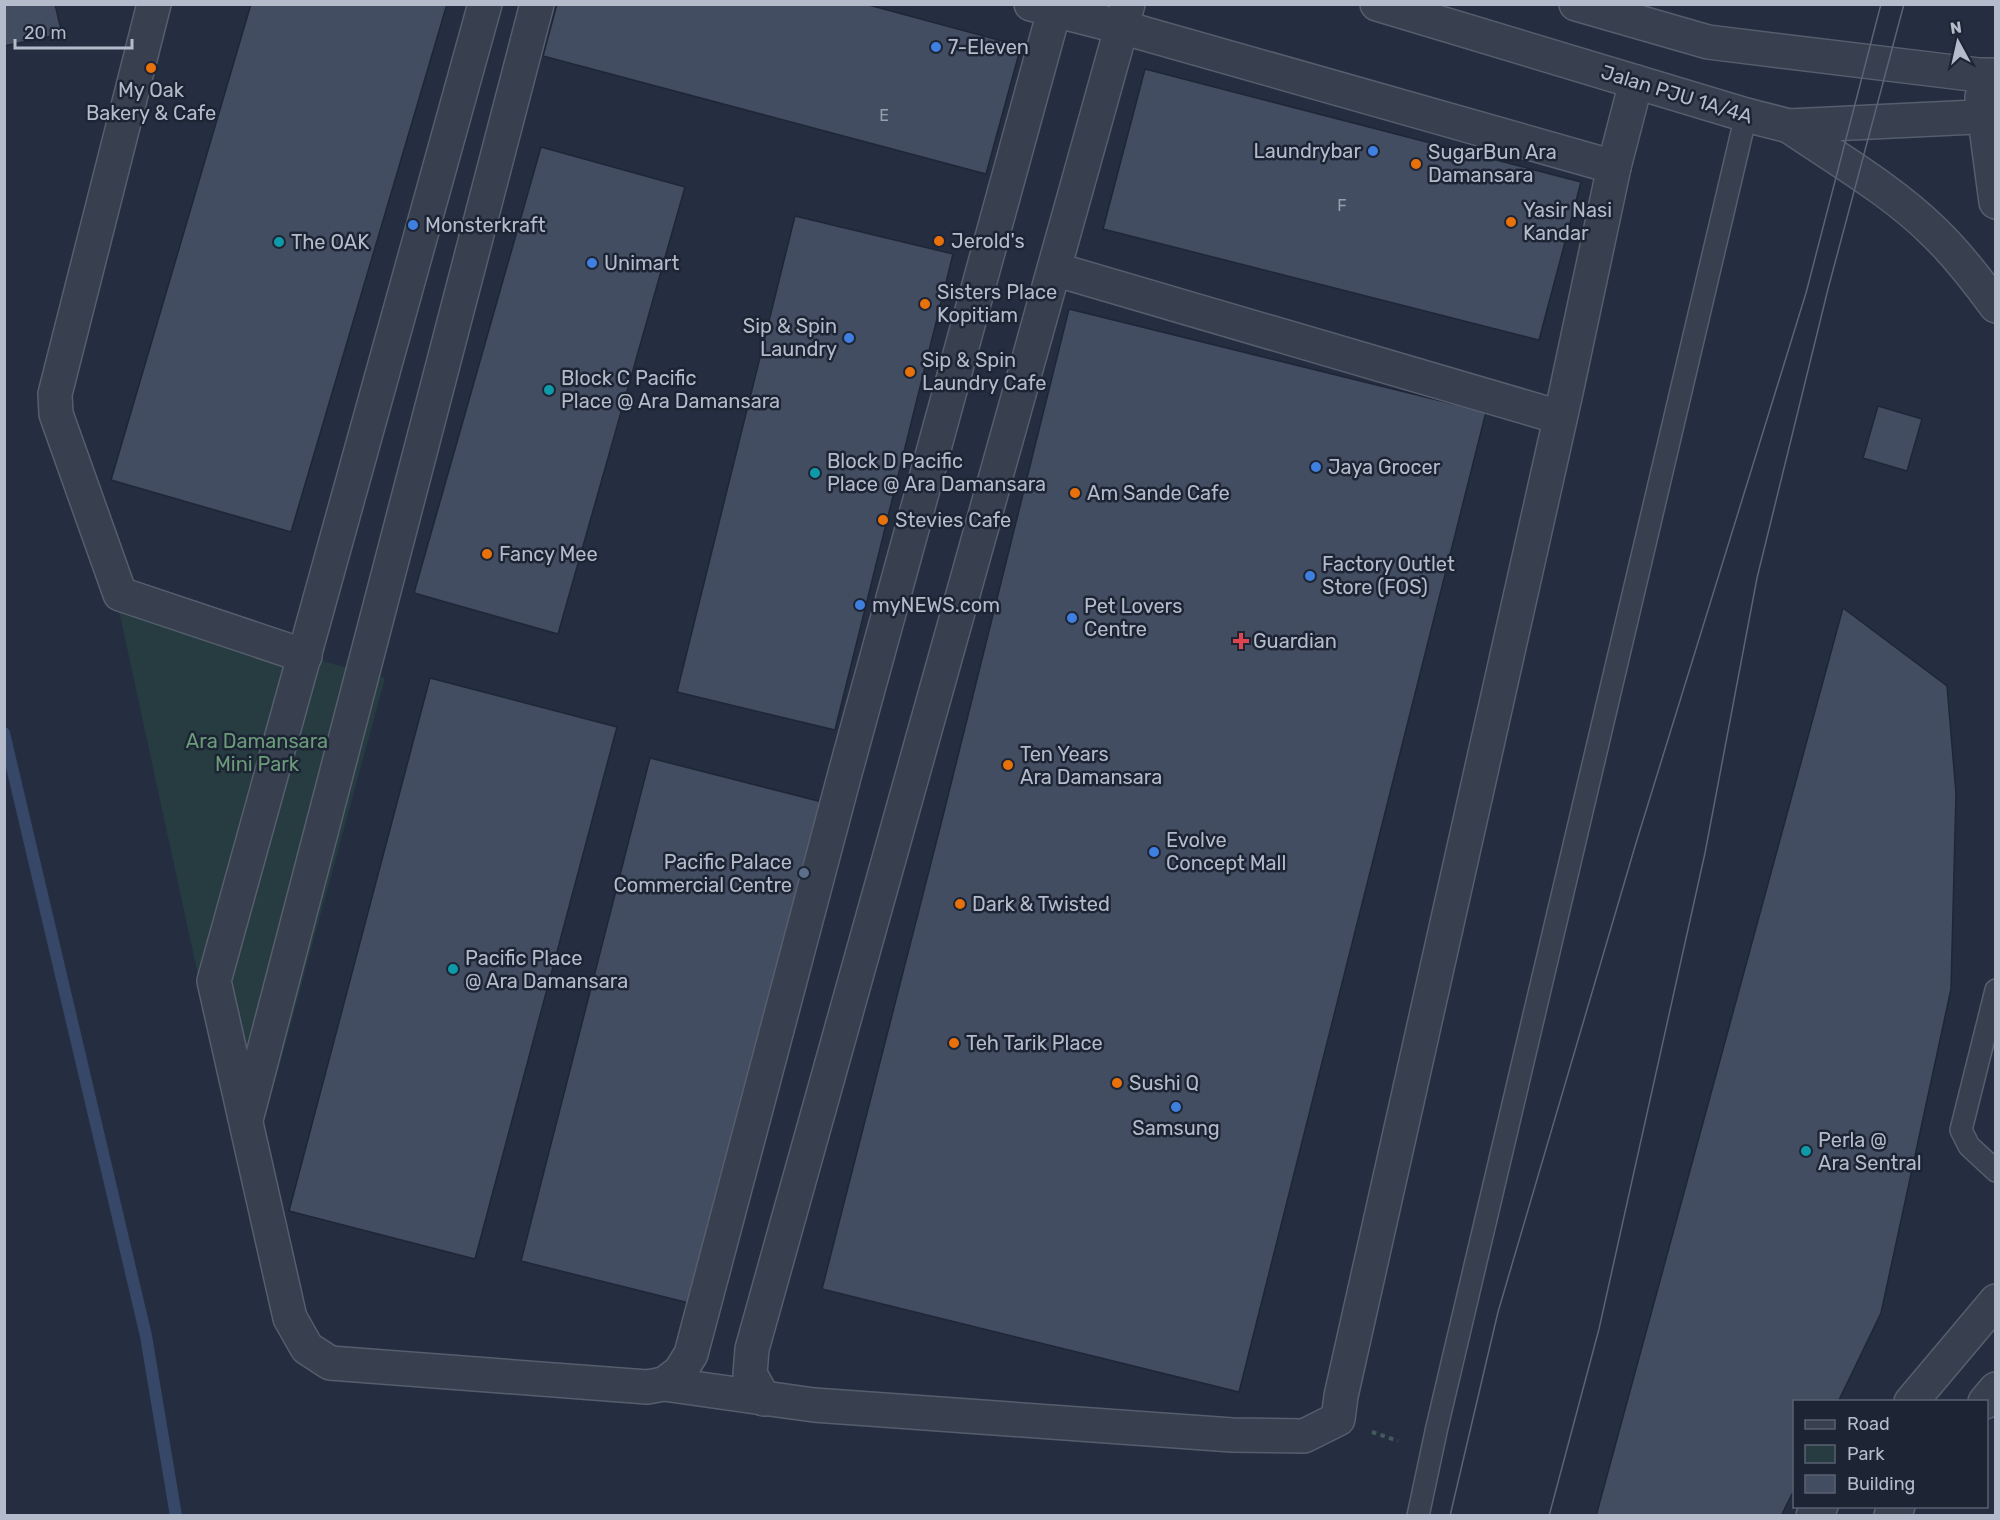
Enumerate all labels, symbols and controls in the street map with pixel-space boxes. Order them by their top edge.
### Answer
scale bar [15,12,132,50]
north arrow [1928,12,1988,72]
text: N [1949,17,1963,38]
text: 20 m [24,22,66,44]
place label: 7-Eleven [948,35,1029,59]
marker: 7-Eleven [929,40,943,54]
street label: Jalan PJU 1A/4A [1598,60,1756,128]
marker: My Oak Bakery & Cafe [144,61,158,75]
place label: My Oak Bakery & Cafe [86,78,216,125]
house number: E [879,106,889,125]
place label: Laundrybar [1253,139,1361,163]
place label: SugarBun Ara Damansara [1428,140,1557,187]
marker: Laundrybar [1366,144,1380,158]
marker: SugarBun Ara Damansara [1409,157,1423,171]
house number: F [1337,196,1347,215]
place label: Yasir Nasi Kandar [1523,198,1612,245]
place label: Monsterkraft [425,213,546,237]
marker: Yasir Nasi Kandar [1504,215,1518,229]
marker: Monsterkraft [406,218,420,232]
place label: Jerold's [951,229,1025,253]
place label: The OAK [291,230,369,254]
marker: Jerold's [932,234,946,248]
marker: The OAK [272,235,286,249]
place label: Unimart [604,251,679,275]
marker: Unimart [585,256,599,270]
place label: Sisters Place Kopitiam [937,280,1057,327]
marker: Sisters Place Kopitiam [918,297,932,311]
place label: Sip & Spin Laundry [743,314,837,361]
marker: Sip & Spin Laundry [842,331,856,345]
place label: Sip & Spin Laundry Cafe [922,348,1046,395]
marker: Sip & Spin Laundry Cafe [903,365,917,379]
place label: Block C Pacific Place @ Ara Damansara [561,366,780,413]
marker: Block C Pacific Place @ Ara Damansara [542,383,556,397]
place label: Block D Pacific Place @ Ara Damansara [827,449,1046,496]
place label: Jaya Grocer [1328,455,1441,479]
marker: Jaya Grocer [1309,460,1323,474]
marker: Block D Pacific Place @ Ara Damansara [808,466,822,480]
place label: Am Sande Cafe [1087,481,1230,505]
marker: Am Sande Cafe [1068,486,1082,500]
place label: Stevies Cafe [895,508,1011,532]
marker: Stevies Cafe [876,513,890,527]
place label: Fancy Mee [499,542,598,566]
marker: Fancy Mee [480,547,494,561]
place label: Factory Outlet Store (FOS) [1322,552,1455,599]
marker: Factory Outlet Store (FOS) [1303,569,1317,583]
place label: myNEWS.com [872,593,1000,617]
place label: Pet Lovers Centre [1084,594,1182,641]
marker: myNEWS.com [853,598,867,612]
marker: Pet Lovers Centre [1065,611,1079,625]
place label: Guardian [1253,629,1337,653]
marker: Guardian [1234,634,1248,648]
park label: Ara Damansara Mini Park [186,729,328,776]
place label: Ten Years Ara Damansara [1020,742,1162,789]
marker: Ten Years Ara Damansara [1001,758,1015,772]
place label: Evolve Concept Mall [1166,828,1286,875]
marker: Evolve Concept Mall [1147,845,1161,859]
place label: Pacific Palace Commercial Centre [613,850,792,897]
marker: Pacific Palace Commercial Centre [797,866,811,880]
place label: Dark & Twisted [972,892,1110,916]
marker: Dark & Twisted [953,897,967,911]
place label: Pacific Place @ Ara Damansara [465,946,628,993]
marker: Pacific Place @ Ara Damansara [446,962,460,976]
place label: Teh Tarik Place [966,1031,1103,1055]
marker: Teh Tarik Place [947,1036,961,1050]
place label: Sushi Q [1129,1071,1199,1095]
marker: Sushi Q [1110,1076,1124,1090]
marker: Samsung [1169,1100,1183,1114]
place label: Samsung [1132,1116,1220,1140]
place label: Perla @ Ara Sentral [1818,1128,1922,1175]
marker: Perla @ Ara Sentral [1799,1144,1813,1158]
legend [1793,1400,1988,1508]
text: Road [1847,1413,1890,1435]
text: Park [1847,1443,1885,1465]
text: Building [1847,1473,1915,1495]

